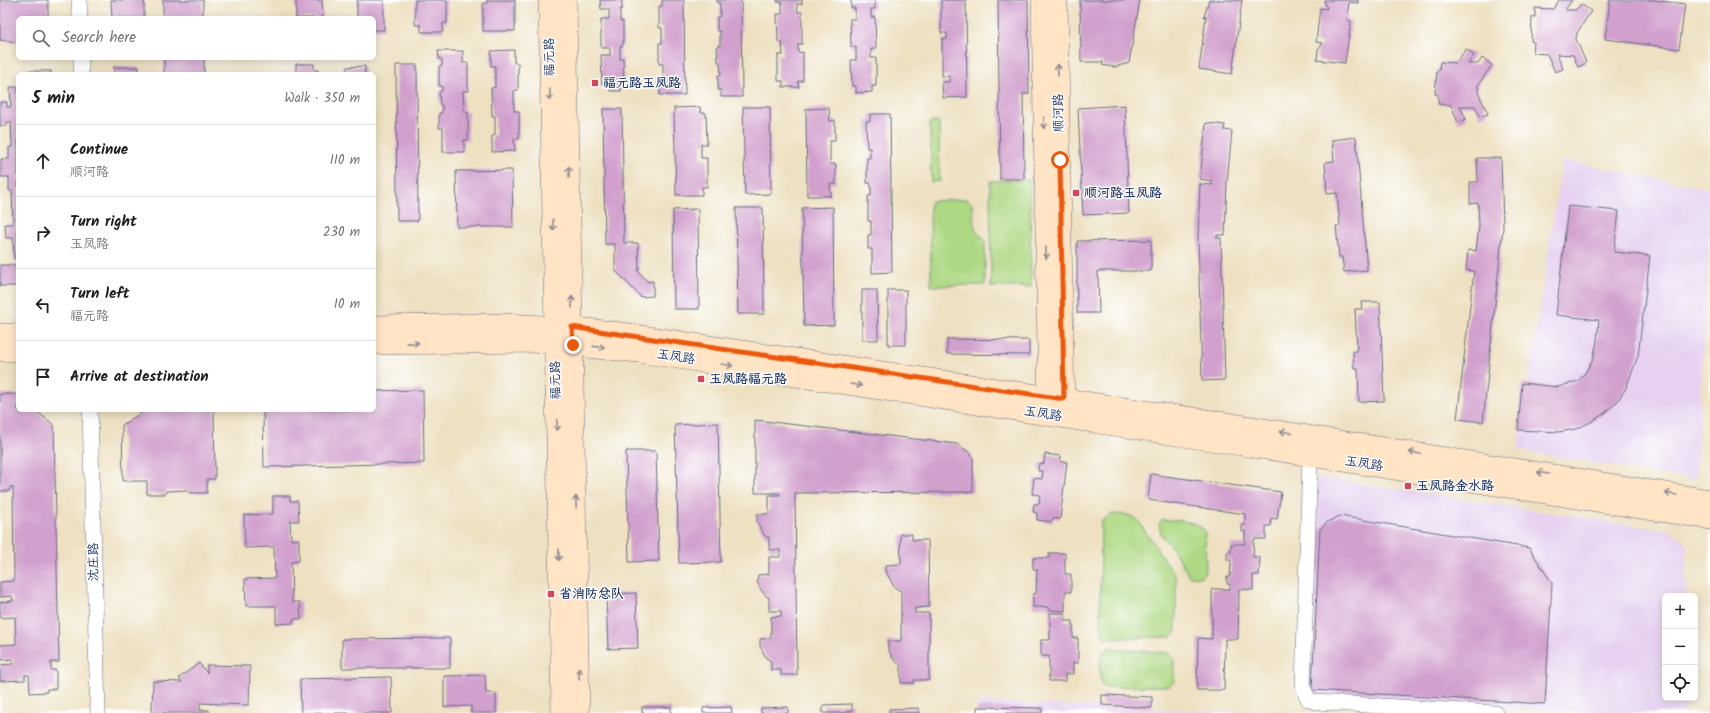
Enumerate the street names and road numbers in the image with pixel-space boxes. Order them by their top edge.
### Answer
street label: 福元路 [539,37,561,77]
street label: 顺河路 [1048,93,1070,133]
street label: 玉凤路 [655,344,697,370]
street label: 福元路 [545,360,567,400]
street label: 玉凤路 [1022,401,1064,427]
street label: 玉凤路 [1343,451,1385,477]
street label: 沈庄路 [83,542,105,582]

